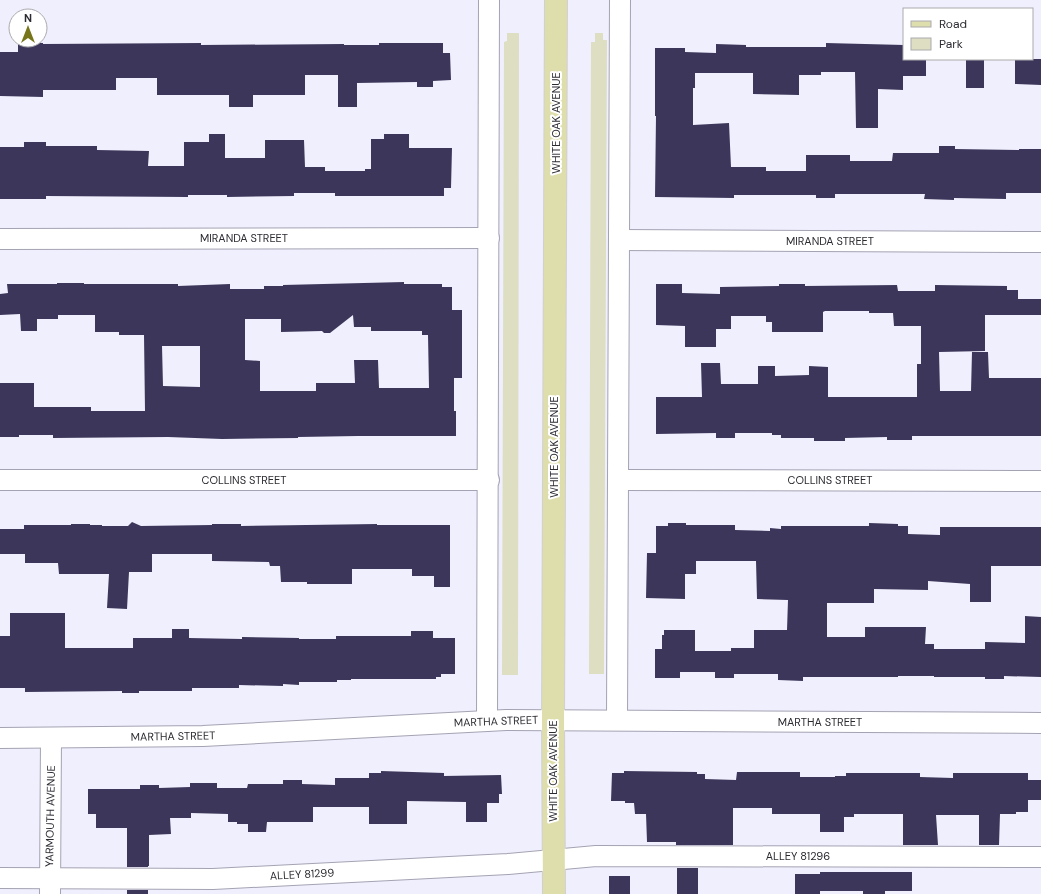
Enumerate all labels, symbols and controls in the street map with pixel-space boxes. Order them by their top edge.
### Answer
north arrow [8,8,48,48]
legend [903,8,1033,60]
text: N [24,11,32,25]
text: Road [939,16,967,32]
text: Park [939,36,963,52]
street label: WHITE OAK AVENUE [549,72,563,174]
street label: MIRANDA STREET [200,231,288,245]
street label: MIRANDA STREET [786,234,874,248]
street label: WHITE OAK AVENUE [547,396,561,498]
street label: COLLINS STREET [202,473,286,487]
street label: COLLINS STREET [788,473,872,487]
street label: MARTHA STREET [454,713,538,729]
street label: MARTHA STREET [778,715,862,729]
street label: WHITE OAK AVENUE [546,720,560,822]
street label: MARTHA STREET [131,728,215,744]
street label: YARMOUTH AVENUE [42,765,58,867]
street label: ALLEY 81296 [766,849,830,863]
street label: ALLEY 81299 [269,865,335,883]

